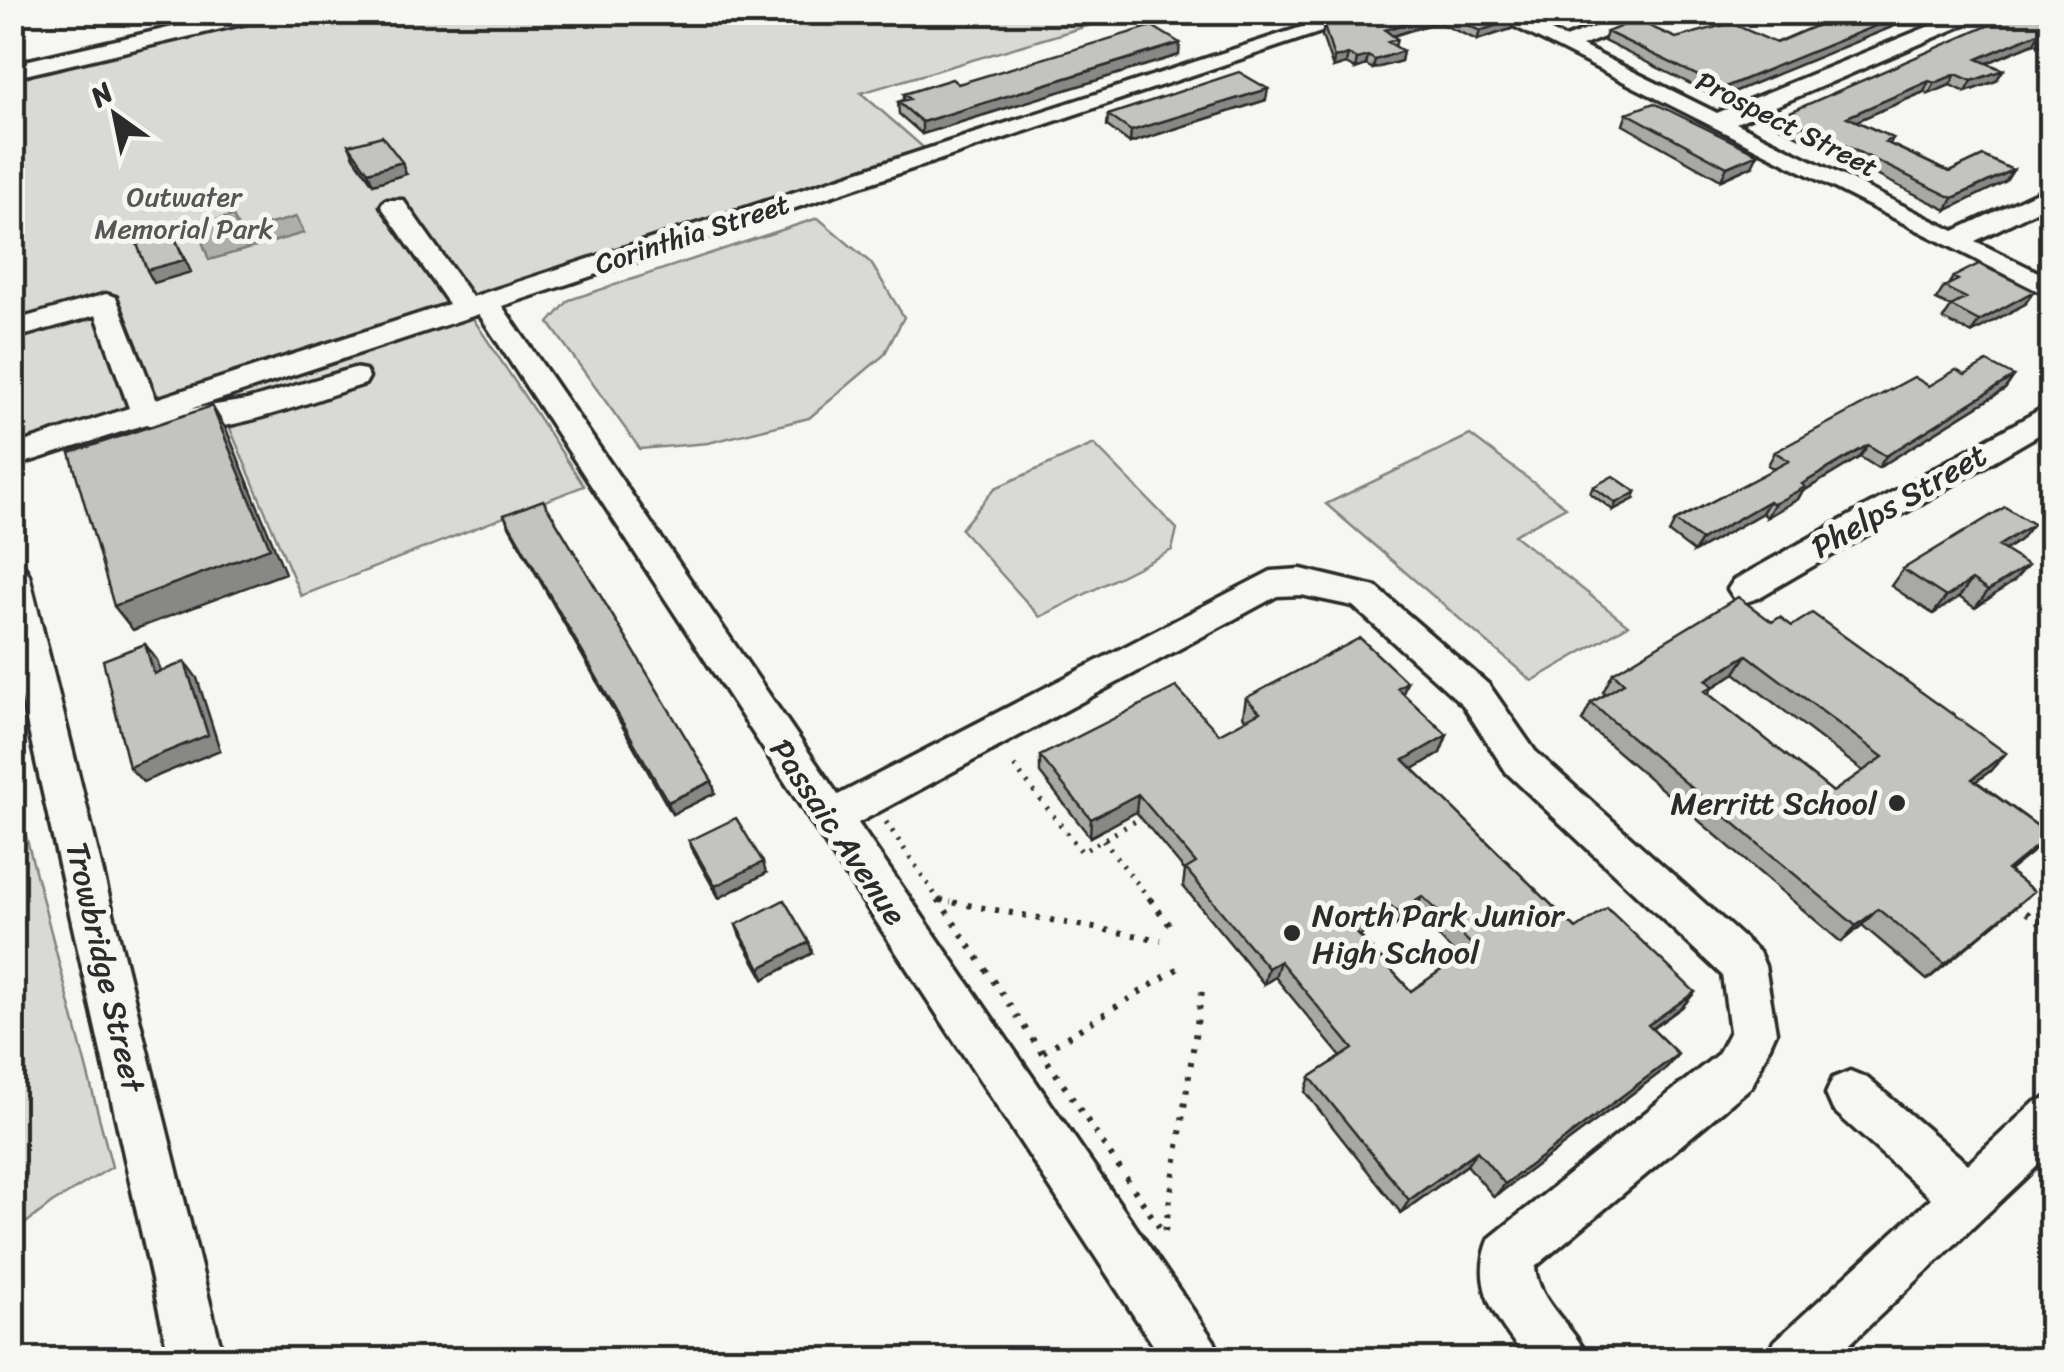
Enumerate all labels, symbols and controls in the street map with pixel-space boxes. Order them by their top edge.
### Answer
street label: Prospect Street [1687,57,1887,191]
north arrow [65,65,165,165]
text: N [79,68,124,121]
park label: Outwater Memorial Park [95,172,274,253]
street label: Corinthia Street [588,179,796,289]
street label: Phelps Street [1800,427,1998,575]
street label: Passaic Avenue [754,726,922,938]
place label: Merritt School [1671,775,1878,832]
marker: Merritt School [1886,792,1908,814]
street label: Trowbridge Street [49,836,162,1099]
place label: North Park Junior High School [1312,887,1566,981]
marker: North Park Junior High School [1281,922,1303,944]

